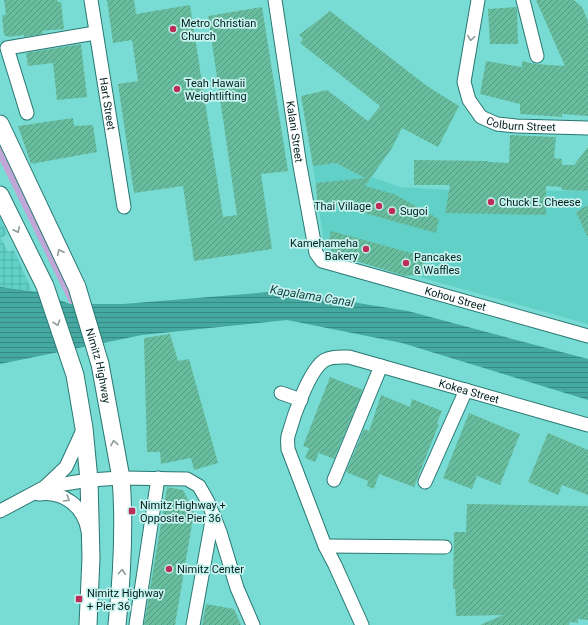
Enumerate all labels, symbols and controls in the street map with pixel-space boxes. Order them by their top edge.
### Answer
place label: Metro Christian Church [181,17,256,43]
marker: Metro Christian Church [168,24,178,34]
one-way arrow [467,35,476,41]
street label: Hart Street [96,76,118,131]
place label: Teah Hawaii Weightlifting [185,77,247,103]
marker: Teah Hawaii Weightlifting [172,84,182,94]
street label: Kalani Street [283,100,305,164]
street label: Colburn Street [484,114,556,134]
place label: Chuck E. Cheese [499,196,581,209]
marker: Chuck E. Cheese [486,197,496,207]
place label: Thai Village [314,200,371,213]
marker: Thai Village [374,201,384,211]
place label: Sugoi [400,205,428,218]
marker: Sugoi [387,206,397,216]
one-way arrow [12,225,20,233]
place label: Kamehameha Bakery [290,237,359,263]
marker: Kamehameha Bakery [361,244,371,254]
one-way arrow [57,249,65,257]
place label: Pancakes & Waffles [414,251,462,277]
marker: Pancakes & Waffles [401,258,411,268]
water label: Kapalama Canal [269,282,355,310]
street label: Kohou Street [423,284,488,314]
one-way arrow [52,320,61,327]
street label: Nimitz Highway [83,327,113,405]
street label: Kokea Street [437,377,501,406]
one-way arrow [111,440,119,446]
one-way arrow [63,495,70,502]
place label: Nimitz Highway + Opposite Pier 36 [140,499,226,525]
marker: Nimitz Highway + Opposite Pier 36 [127,506,137,516]
place label: Nimitz Center [177,563,244,576]
marker: Nimitz Center [164,564,174,574]
one-way arrow [117,569,126,575]
place label: Nimitz Highway + Pier 36 [87,587,165,613]
marker: Nimitz Highway + Pier 36 [74,594,84,604]

